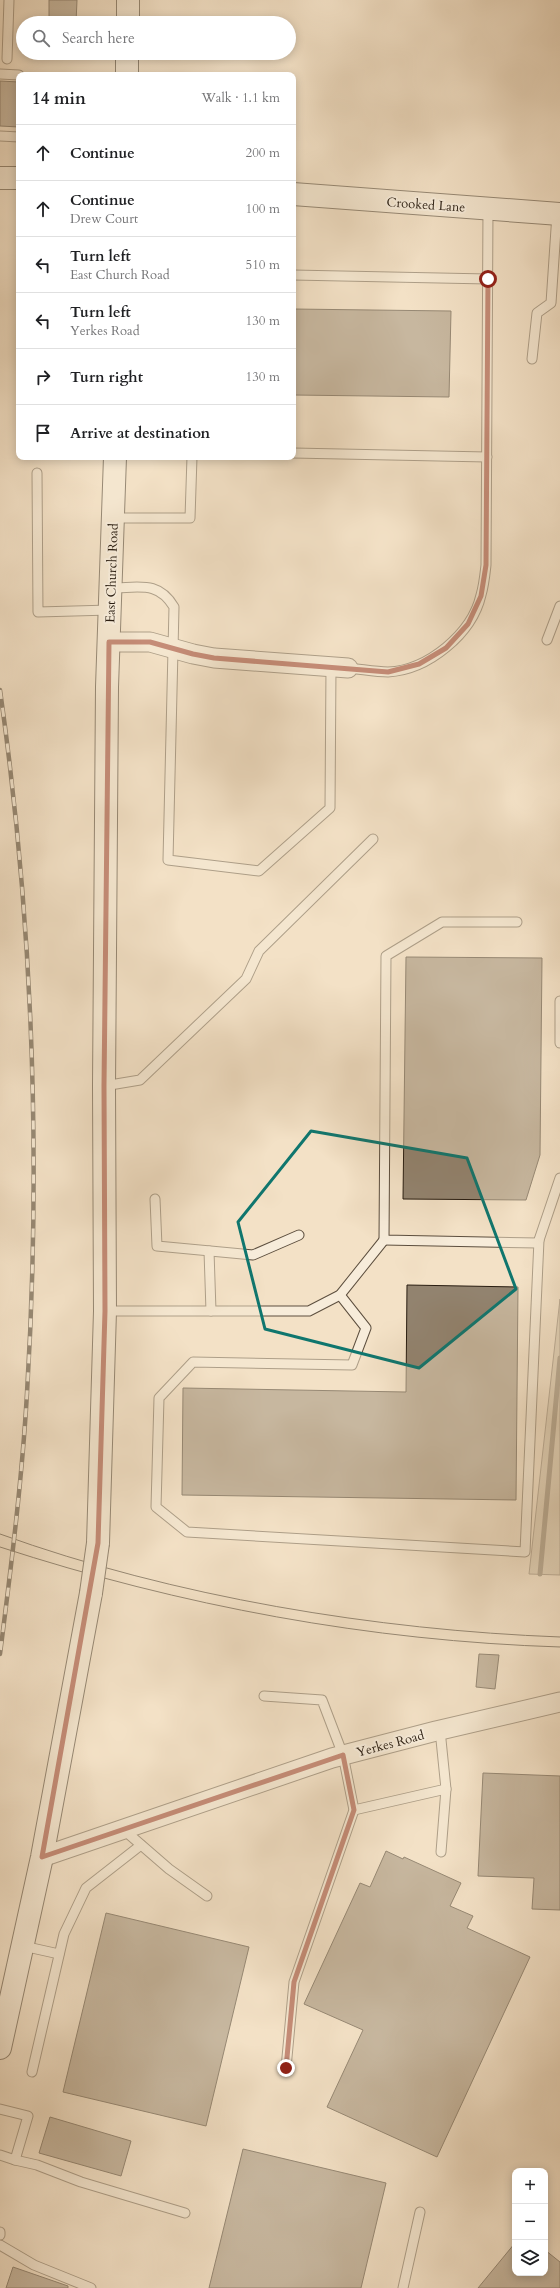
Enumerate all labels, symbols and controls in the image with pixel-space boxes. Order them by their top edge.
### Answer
search box [16,16,296,60]
icon: search [30,27,52,49]
text: Search here [62,28,135,48]
text: 14 min [32,87,86,110]
text: Walk · 1.1 km [201,89,280,107]
icon: ahead [32,142,54,164]
text: Continue [70,143,135,163]
text: 200 m [246,144,280,162]
text: Continue [70,190,135,210]
street label: Crooked Lane [386,193,466,217]
icon: ahead [32,198,54,220]
text: 100 m [246,200,280,218]
text: Drew Court [70,210,138,228]
text: Turn left [70,246,131,266]
icon: left [32,254,54,276]
text: 510 m [246,256,280,274]
text: East Church Road [70,266,170,284]
route start [479,270,497,288]
text: Turn left [70,302,131,322]
icon: left [32,310,54,332]
text: 130 m [246,312,280,330]
text: Yerkes Road [70,322,140,340]
icon: right [32,366,54,388]
text: Turn right [70,367,143,387]
text: 130 m [246,368,280,386]
icon: arrive [32,422,54,444]
text: Arrive at destination [70,423,210,443]
street label: East Church Road [101,523,123,623]
street label: Yerkes Road [354,1726,426,1762]
route end [277,2059,295,2077]
map controls [512,2168,548,2276]
button: + [512,2168,548,2204]
button: − [512,2204,548,2240]
button: layers [512,2240,548,2276]

